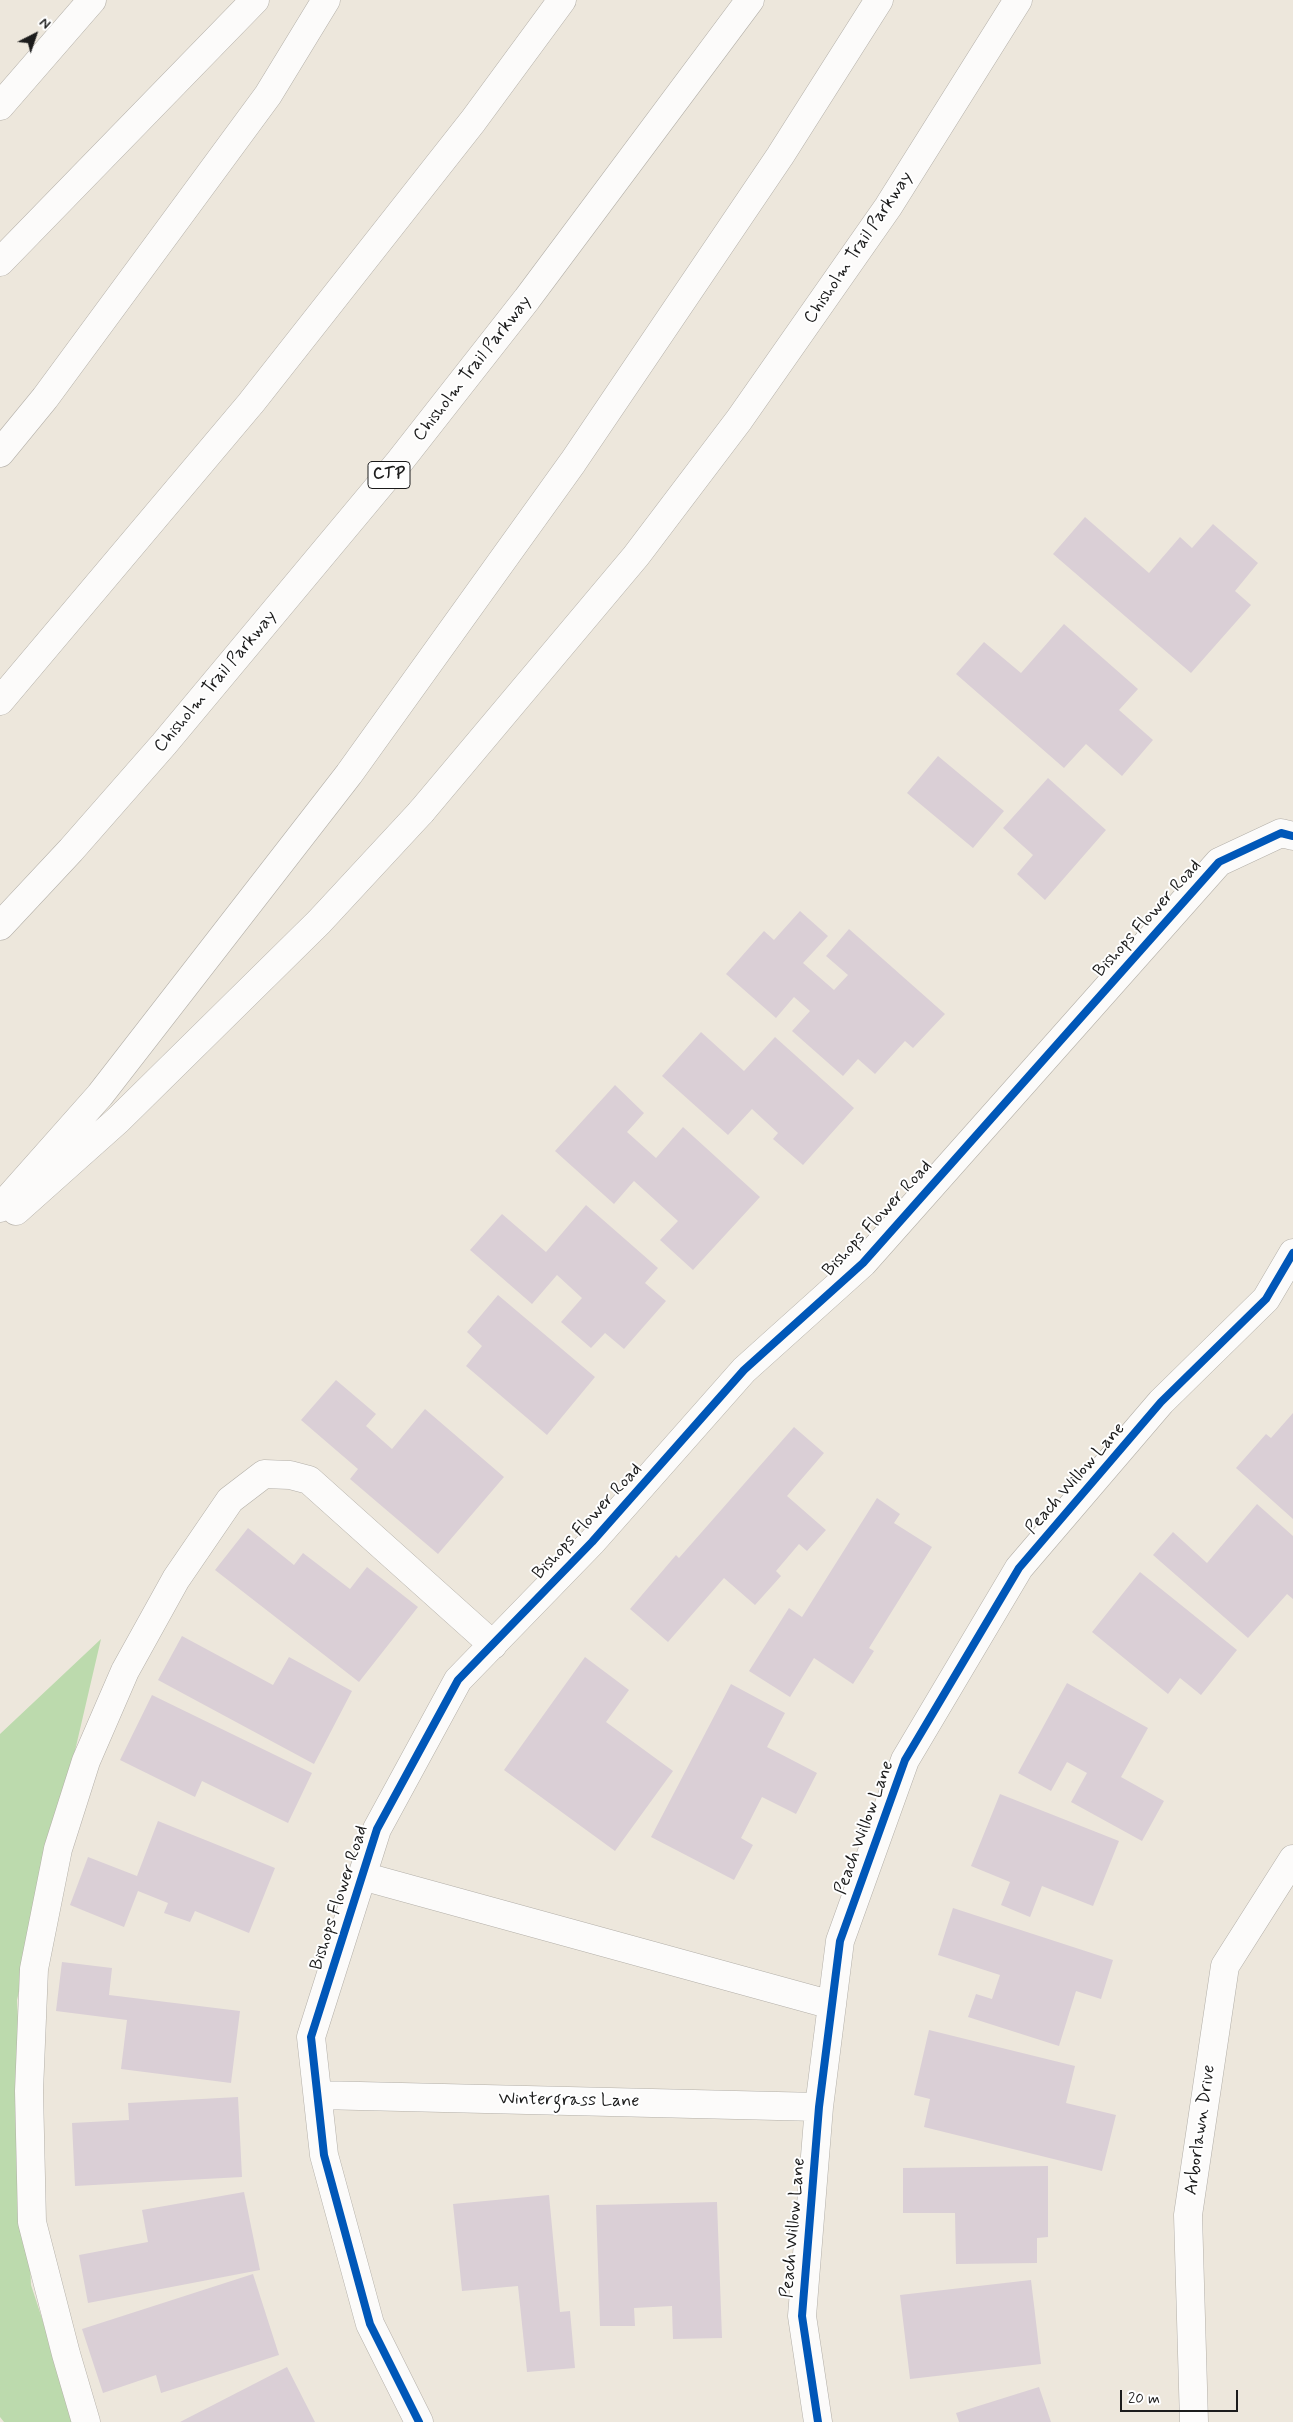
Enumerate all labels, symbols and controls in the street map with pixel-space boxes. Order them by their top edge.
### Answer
north arrow [10,10,60,60]
text: N [35,14,54,34]
street label: Chisholm Trail Parkway [800,168,918,328]
street label: Chisholm Trail Parkway [409,292,537,446]
road number: CTP [368,462,410,488]
street label: Chisholm Trail Parkway [150,606,282,758]
street label: Bishops Flower Road [1090,856,1206,982]
street label: Bishops Flower Road [819,1156,937,1282]
street label: Peach Willow Lane [1022,1419,1130,1539]
street label: Bishops Flower Road [529,1459,647,1585]
street label: Peach Willow Lane [831,1758,899,1898]
street label: Bishops Flower Road [306,1823,374,1973]
street label: Arborlawn Drive [1181,2063,1221,2197]
street label: Wintergrass Lane [498,2089,640,2113]
street label: Peach Willow Lane [777,2157,811,2299]
scale bar [1123,2380,1240,2412]
text: 20 m [1128,2389,1160,2409]

